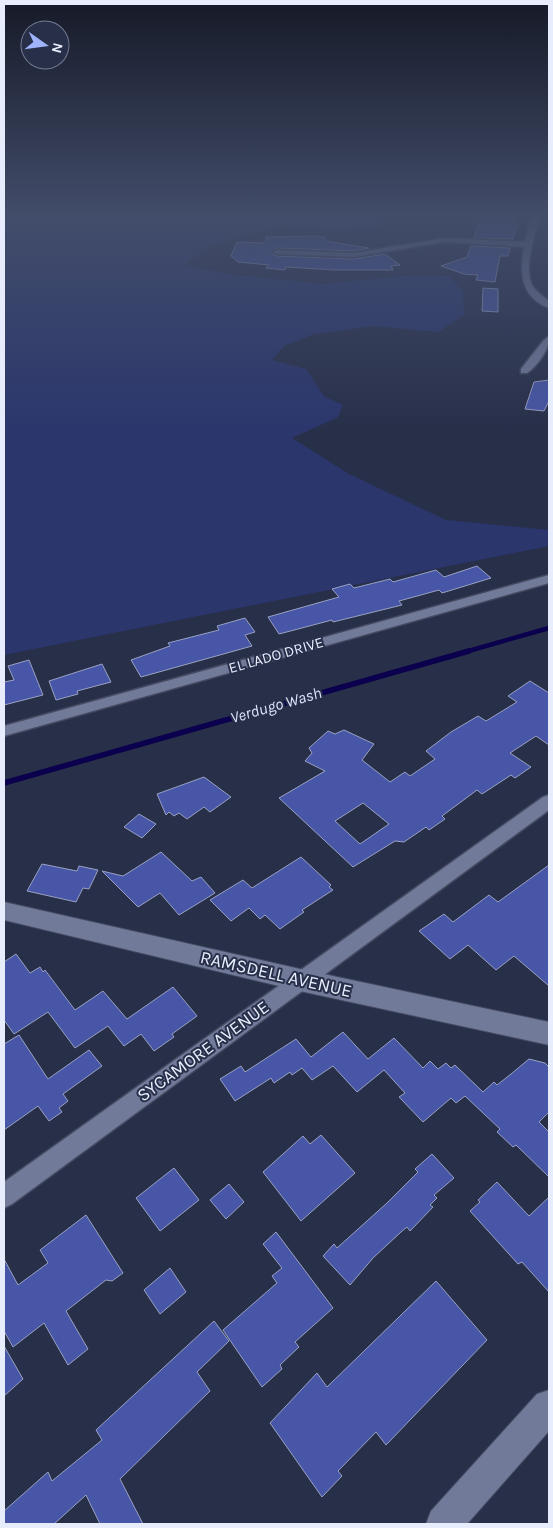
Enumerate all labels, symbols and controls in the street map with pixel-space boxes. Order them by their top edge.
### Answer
north arrow [20,20,70,70]
text: N [48,41,67,55]
street label: EL LADO DRIVE [226,633,326,677]
water label: Verdugo Wash [228,683,324,727]
street label: RAMSDELL AVENUE [198,946,354,1002]
street label: SYCAMORE AVENUE [133,996,273,1106]

